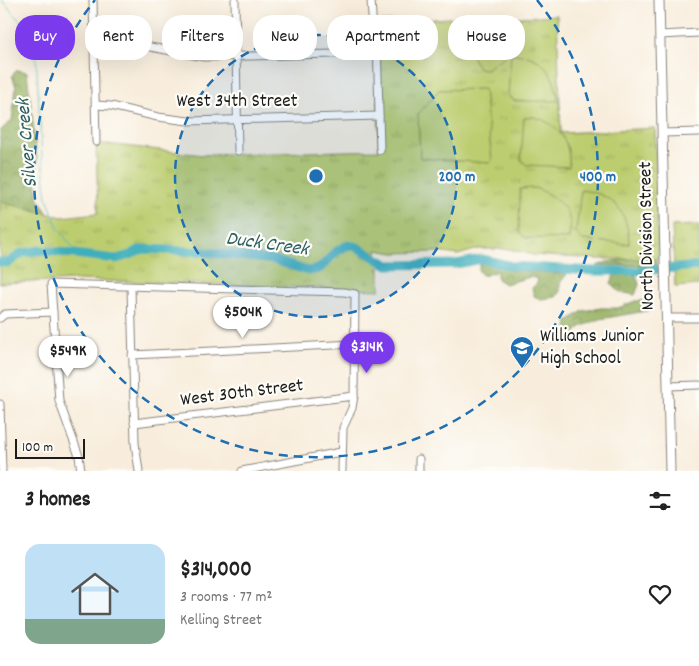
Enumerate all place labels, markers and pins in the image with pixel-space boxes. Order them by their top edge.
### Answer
centre of rings [307,167,325,185]
pin: $504K [208,296,278,339]
place label: Williams Junior High School [540,324,644,373]
pin: $314K [332,332,402,374]
school or university icon: Williams Junior High School [509,335,535,369]
pin: $549K [33,336,103,378]

